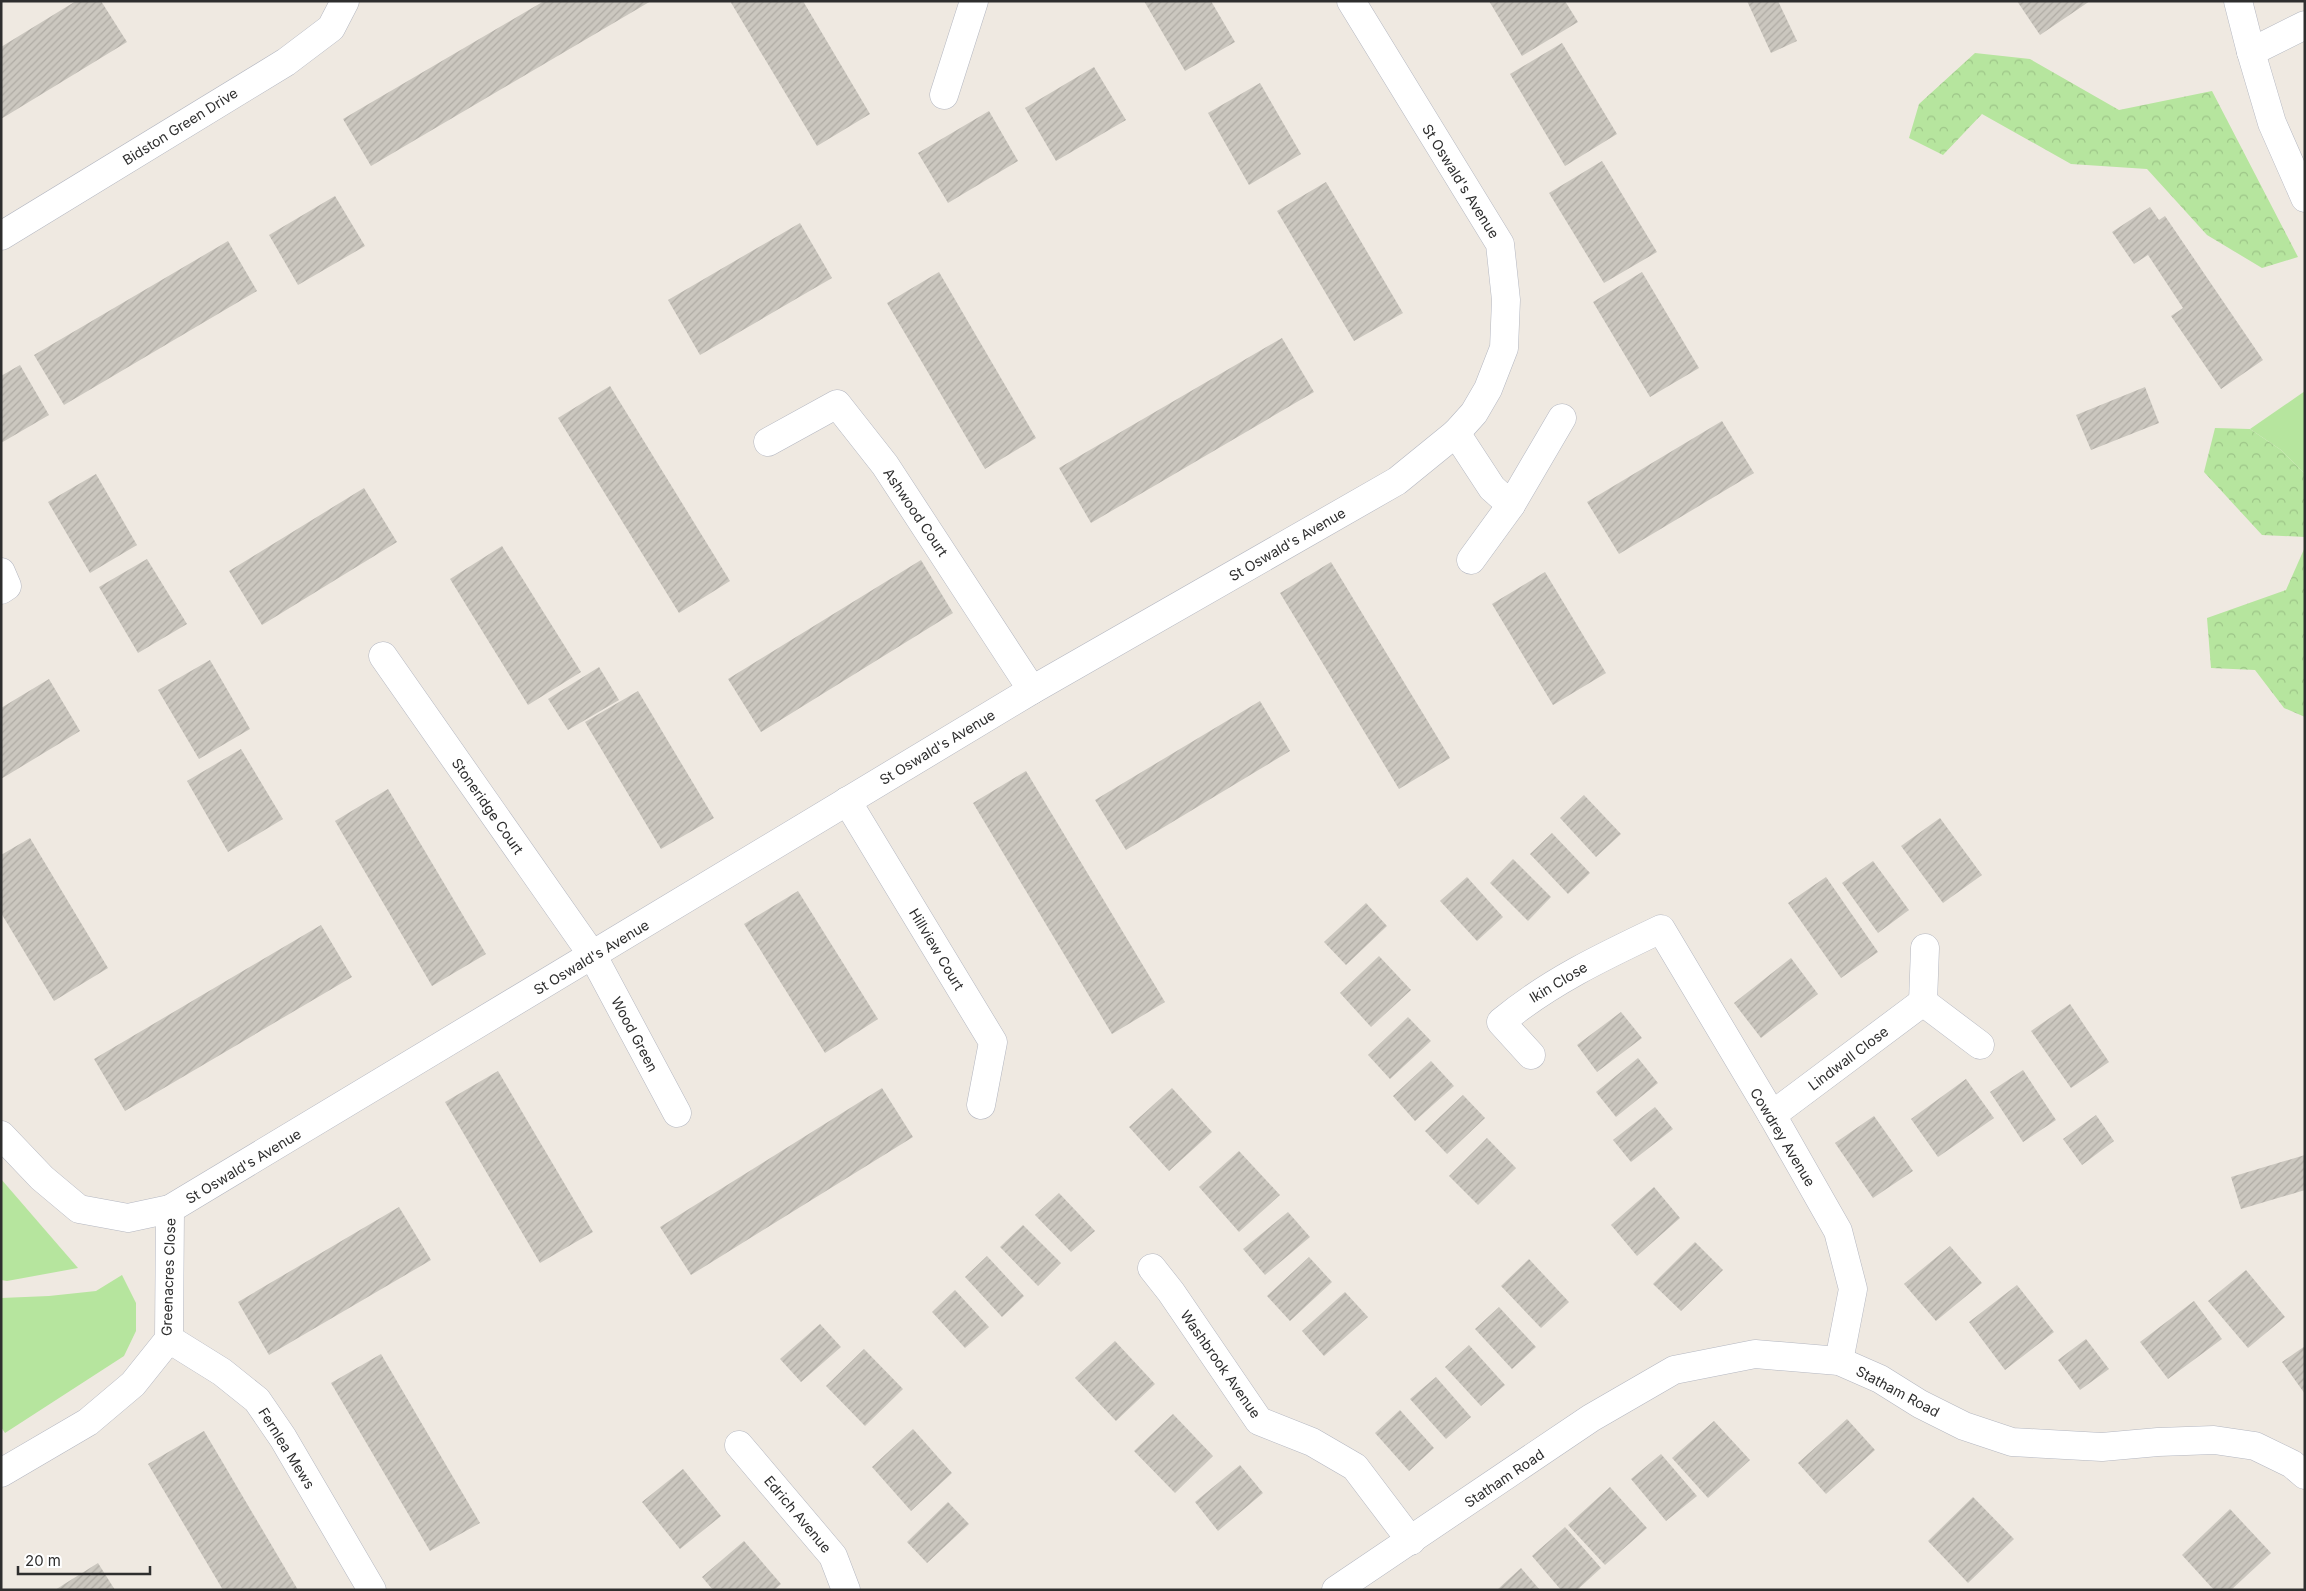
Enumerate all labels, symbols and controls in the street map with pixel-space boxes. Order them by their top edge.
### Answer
street label: Bidston Green Drive [119,84,241,168]
street label: St Oswald's Avenue [1419,121,1503,241]
street label: Ashwood Court [880,465,952,560]
street label: St Oswald's Avenue [1226,504,1348,584]
street label: St Oswald's Avenue [876,706,998,788]
street label: Stoneridge Court [449,755,528,858]
street label: Hillview Court [906,905,968,993]
street label: St Oswald's Avenue [530,916,652,998]
street label: Ikin Close [1526,958,1590,1006]
street label: Wood Green [608,994,662,1074]
street label: Lindwall Close [1805,1022,1891,1094]
street label: Cowdrey Avenue [1747,1085,1819,1189]
street label: St Oswald's Avenue [182,1125,304,1207]
street label: Greenacres Close [157,1218,179,1336]
street label: Washbrook Avenue [1177,1307,1265,1421]
street label: Statham Road [1853,1362,1943,1420]
street label: Fernlea Mews [255,1404,319,1492]
street label: Statham Road [1461,1445,1547,1511]
street label: Edrich Avenue [761,1472,835,1556]
scale bar [18,1544,150,1576]
text: 20 m [25,1551,61,1570]

